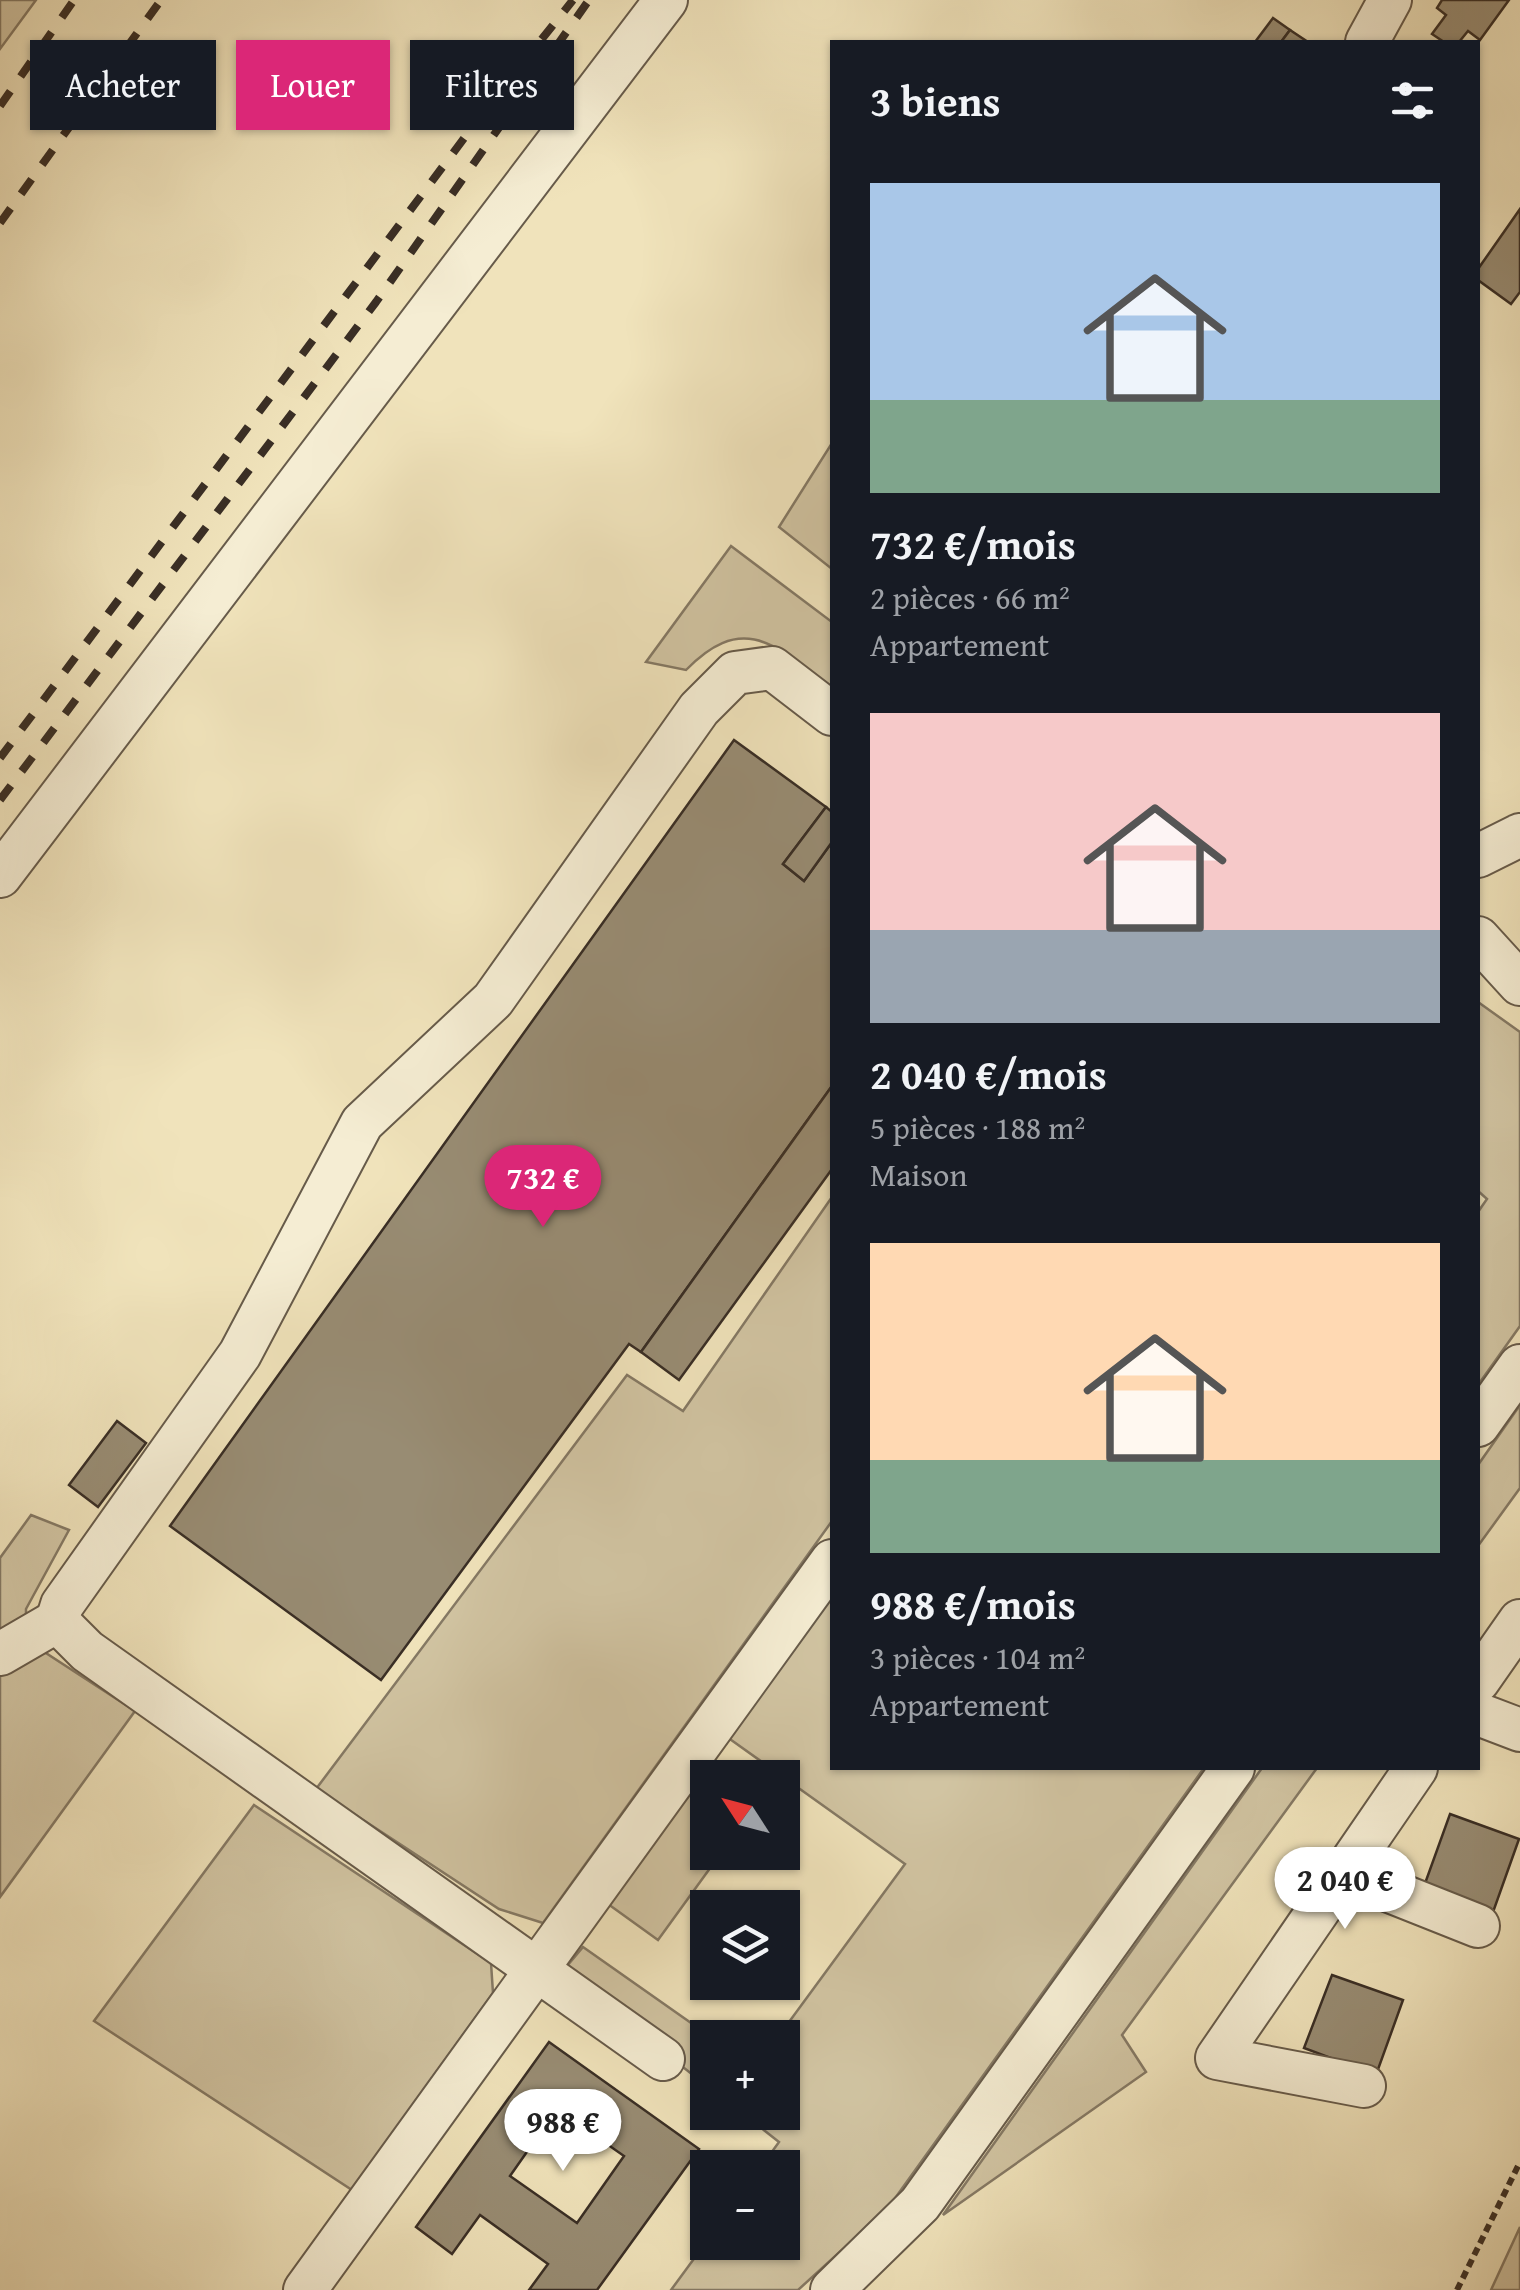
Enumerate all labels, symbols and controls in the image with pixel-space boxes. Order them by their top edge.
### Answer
chip: Acheter [30,40,216,130]
chip: Louer [236,40,390,130]
chip: Filtres [410,40,574,130]
text: 3 biens [870,70,1001,131]
icon: filters [1385,73,1440,128]
icon: home [1065,248,1245,428]
text: 732 €/mois [870,513,1076,574]
text: 2 pièces · 66 m² [870,574,1070,621]
text: Appartement [870,621,1049,668]
icon: home [1065,778,1245,958]
text: 2 040 €/mois [870,1043,1107,1104]
text: 5 pièces · 188 m² [870,1104,1085,1151]
pin: 732 € [473,1145,613,1230]
text: Maison [870,1151,967,1198]
text: 732 € [506,1154,580,1201]
icon: home [1065,1308,1245,1488]
text: 988 €/mois [870,1573,1076,1634]
text: 3 pièces · 104 m² [870,1634,1085,1681]
text: Appartement [870,1681,1049,1728]
north arrow [690,1760,800,1870]
map controls [690,1760,800,2260]
pin: 2 040 € [1253,1847,1437,1932]
text: 2 040 € [1297,1856,1393,1903]
button: layers [690,1890,800,2000]
button: + [690,2020,800,2130]
pin: 988 € [493,2089,633,2174]
text: 988 € [526,2098,600,2145]
button: − [690,2150,800,2260]

